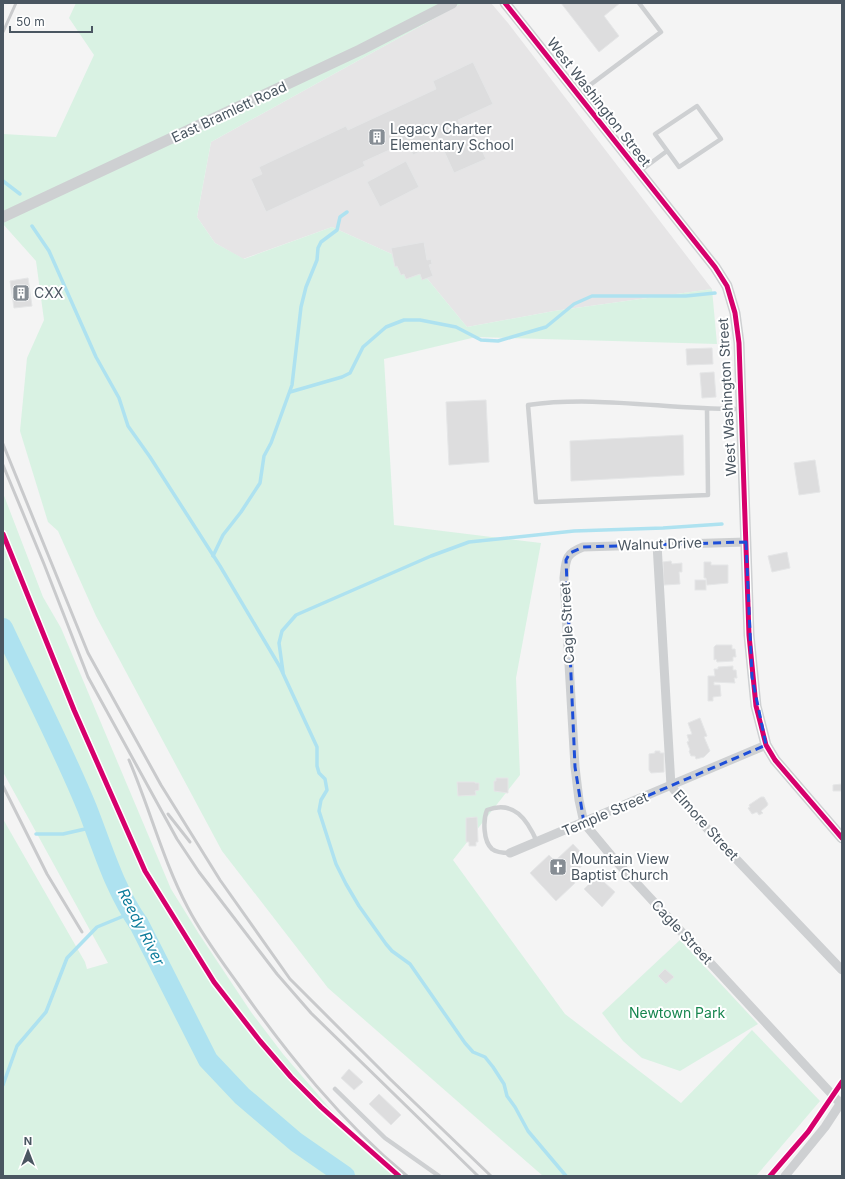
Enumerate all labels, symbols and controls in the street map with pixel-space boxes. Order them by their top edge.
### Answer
scale bar [10,8,92,34]
text: 50 m [16,14,45,29]
street label: West Washington Street [544,34,655,170]
street label: East Bramlett Road [169,77,289,146]
place label: Legacy Charter Elementary School [390,120,514,153]
building icon: Legacy Charter Elementary School [367,127,387,147]
building icon: CXX [11,283,31,303]
place label: CXX [34,284,64,301]
street label: West Washington Street [714,317,739,477]
street label: Walnut Drive [618,534,702,553]
street label: Cagle Street [556,581,577,664]
street label: Elmore Street [670,786,743,864]
street label: Temple Street [559,788,651,839]
place label: Mountain View Baptist Church [571,850,669,883]
church icon: Mountain View Baptist Church [548,857,568,877]
water label: Reedy River [114,885,169,969]
street label: Cagle Street [648,896,717,968]
park label: Newtown Park [629,1004,725,1021]
north arrow [8,1131,48,1171]
text: N [24,1134,32,1148]

